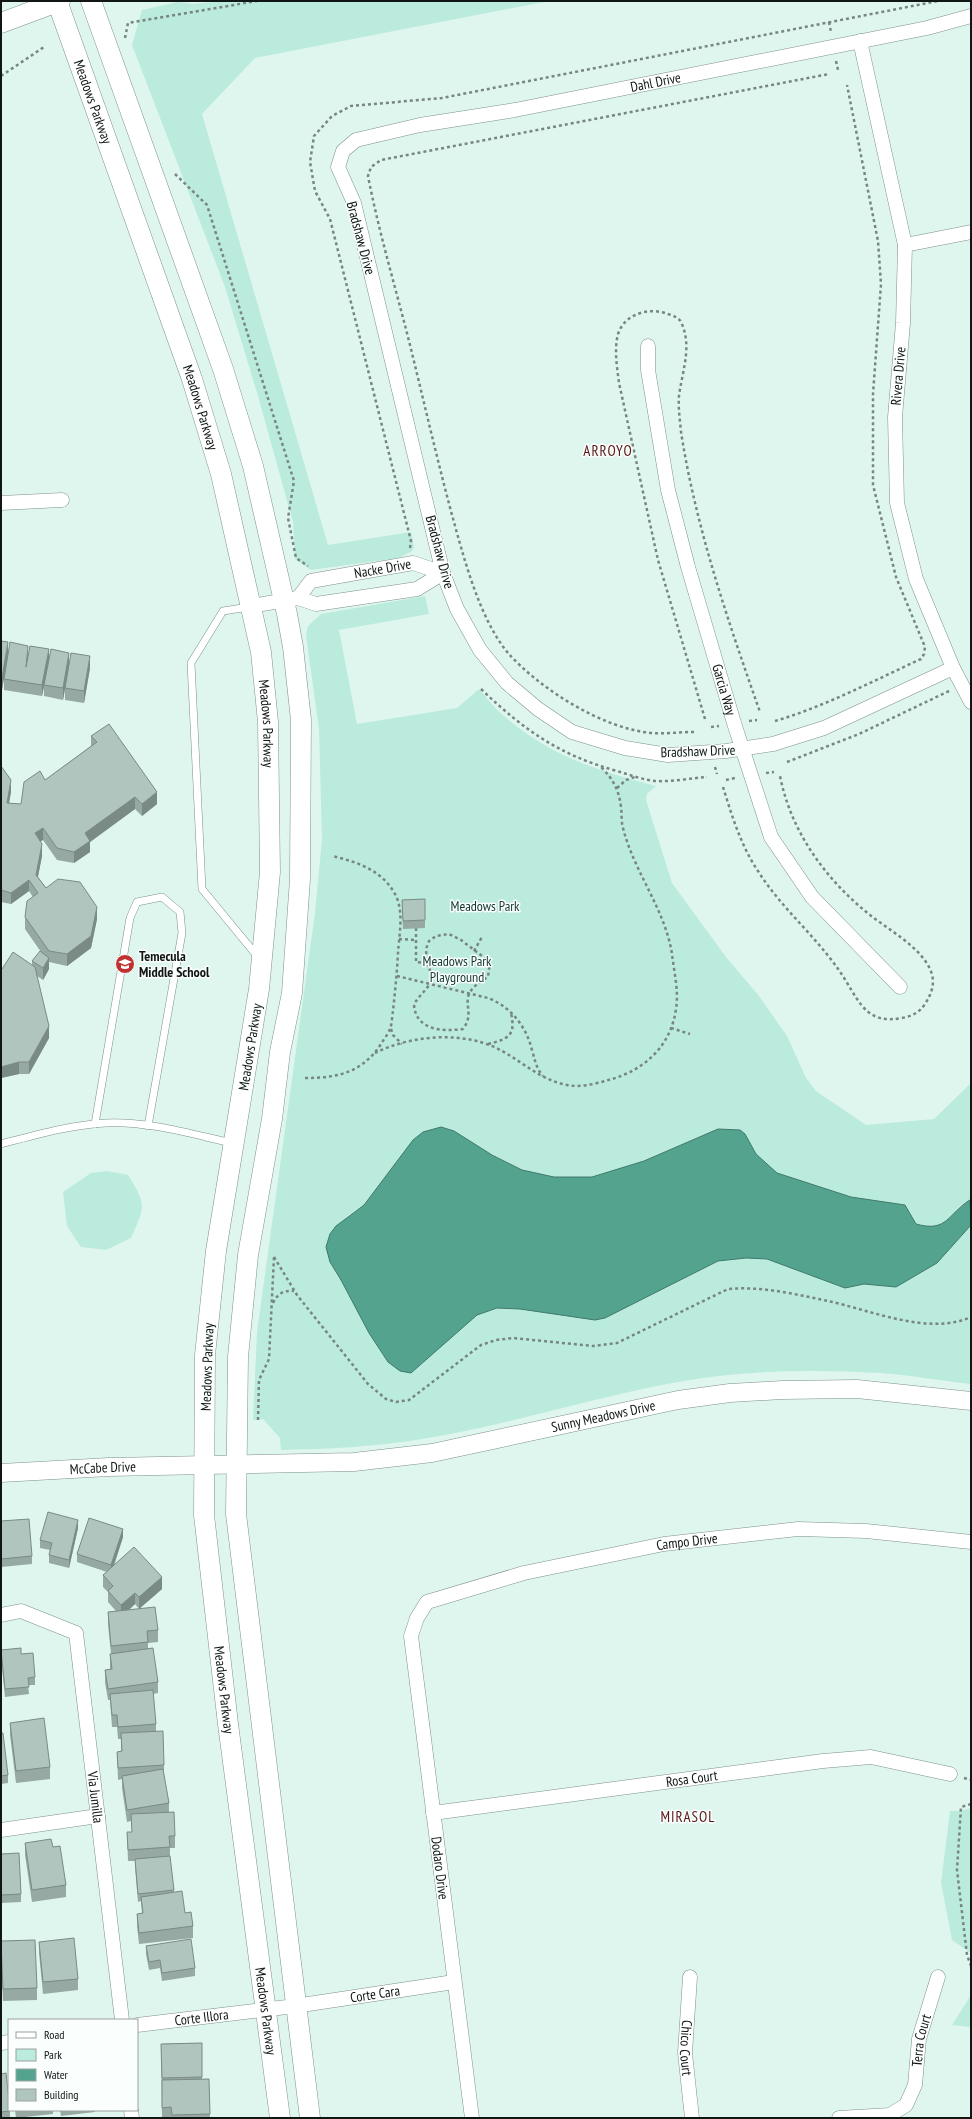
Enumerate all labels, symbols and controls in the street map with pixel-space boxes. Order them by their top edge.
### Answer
street label: Meadows Parkway [70,57,117,147]
street label: Dahl Drive [629,68,682,96]
street label: Bradshaw Drive [343,199,379,277]
street label: Rivera Drive [886,346,910,406]
street label: Meadows Parkway [179,362,222,453]
district label: ARROYO [583,441,633,460]
street label: Bradshaw Drive [422,513,458,591]
street label: Nacke Drive [353,554,413,582]
street label: Garcia Way [708,662,740,718]
street label: Meadows Parkway [255,679,278,768]
street label: Bradshaw Drive [660,741,736,761]
park label: Meadows Park [450,897,520,915]
place label: Temecula Middle School [139,947,210,981]
park label: Meadows Park Playground [422,952,492,986]
school or university icon: Temecula Middle School [114,953,136,975]
street label: Meadows Parkway [234,1001,266,1092]
street label: Meadows Parkway [196,1322,218,1411]
street label: Sunny Meadows Drive [550,1396,657,1436]
street label: McCabe Drive [69,1457,136,1478]
street label: Campo Drive [655,1529,719,1554]
street label: Meadows Parkway [210,1645,238,1735]
street label: Rosa Court [665,1766,719,1791]
street label: Via Jumilla [83,1769,108,1824]
district label: MIRASOL [661,1807,715,1826]
street label: Dodaro Drive [427,1835,453,1901]
street label: Meadows Parkway [251,1966,281,2057]
street label: Corte Cara [349,1981,401,2007]
street label: Corte Illora [174,2005,229,2029]
street label: Terra Court [908,2012,935,2067]
legend [8,2019,138,2111]
street label: Chico Court [676,2019,696,2077]
text: Road [44,2027,64,2042]
text: Park [44,2047,62,2062]
text: Water [44,2067,69,2082]
text: Building [44,2087,79,2102]

